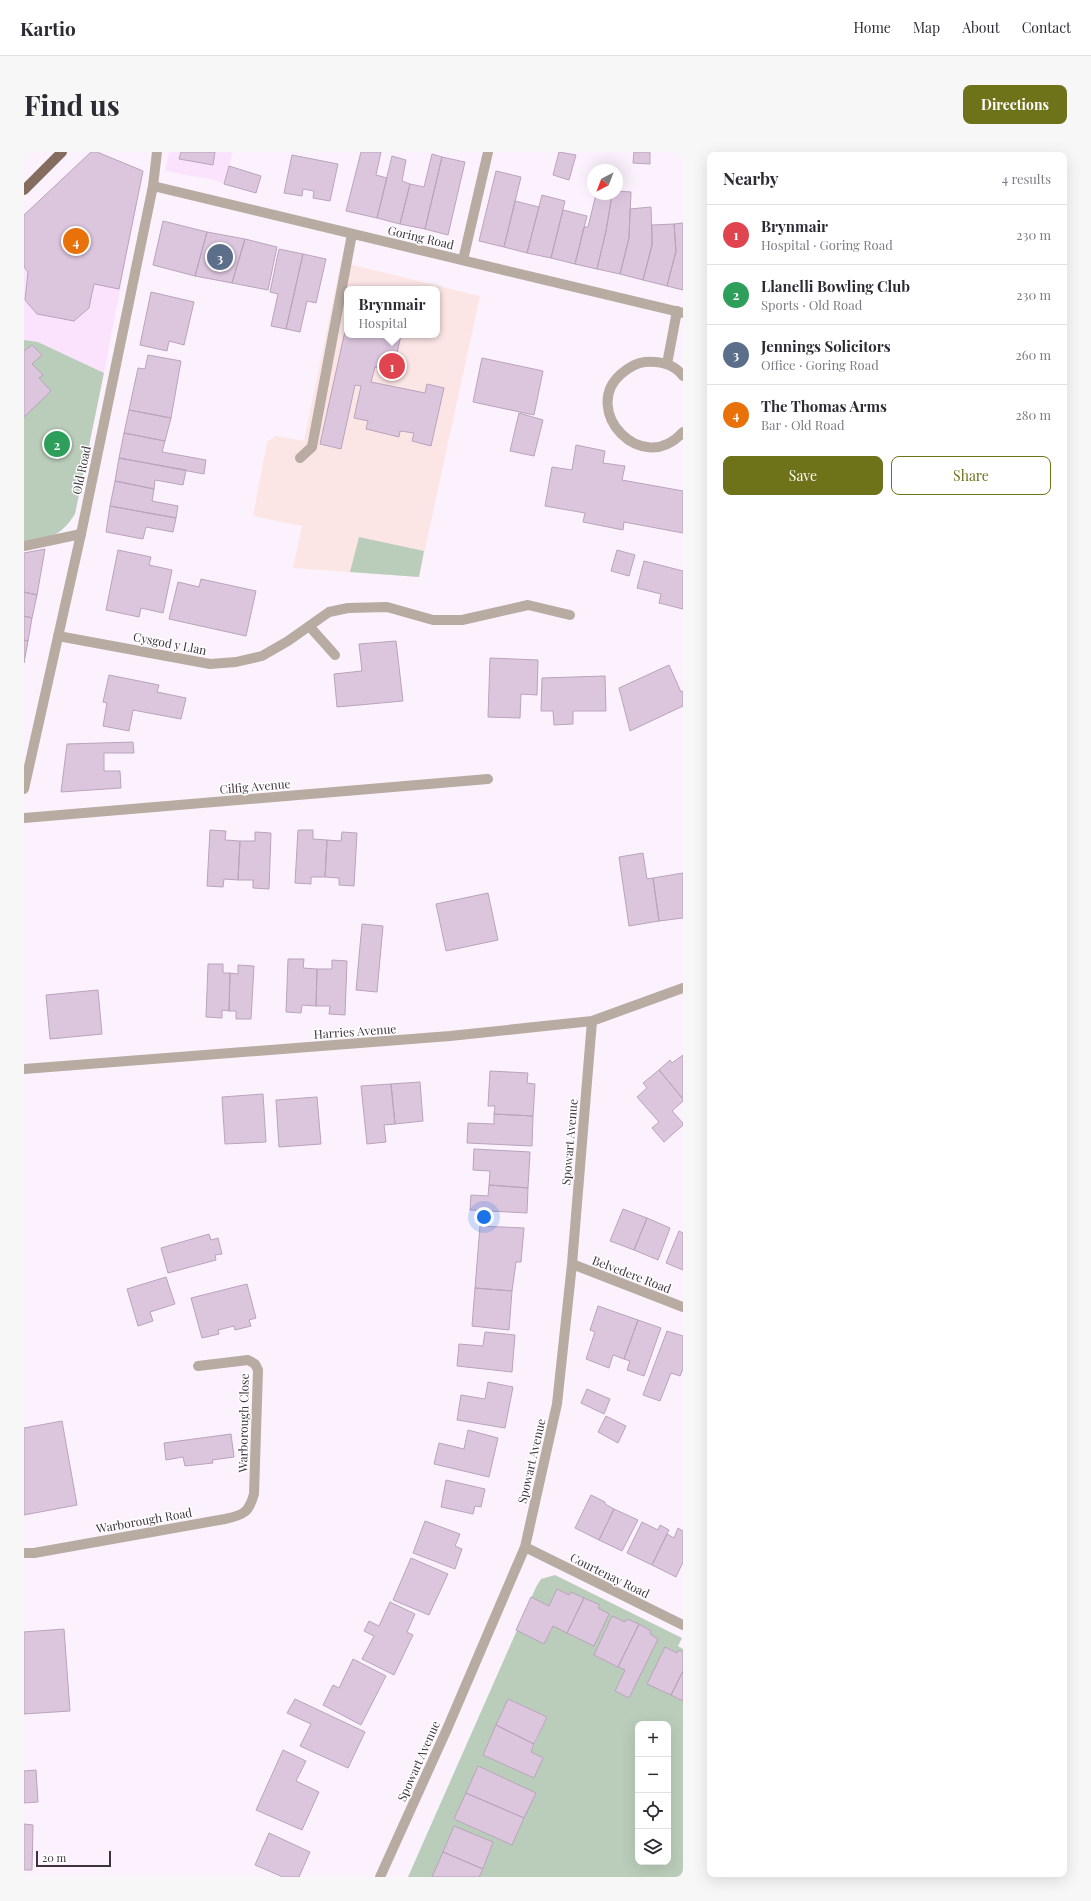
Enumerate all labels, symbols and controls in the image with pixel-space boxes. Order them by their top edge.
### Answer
text: Kartio [20,15,76,41]
text: Home [853,18,891,37]
text: Map [913,18,940,37]
text: About [962,18,1000,37]
text: Contact [1022,18,1071,37]
button: Directions [963,85,1067,124]
text: Find us [24,86,120,123]
north arrow [587,164,623,200]
text: Nearby [723,167,778,189]
text: 4 results [1002,170,1051,187]
text: Brynmair [761,216,828,236]
street label: Goring Road [386,222,456,252]
pin: 4 [63,226,89,256]
text: 1 [734,226,738,243]
text: 230 m [1016,226,1051,243]
text: Hospital · Goring Road [761,236,893,253]
pin: 3 [207,242,233,272]
text: Llanelli Bowling Club [761,276,910,296]
popup [344,286,440,338]
text: 2 [733,286,739,303]
text: 230 m [1016,286,1051,303]
text: Brynmair [358,294,426,314]
text: Sports · Old Road [761,296,862,313]
text: Hospital [358,314,407,331]
text: Jennings Solicitors [761,336,891,356]
text: 3 [733,346,739,363]
text: 260 m [1015,346,1051,363]
pin: 1 [379,351,405,381]
text: Office · Goring Road [761,356,879,373]
text: The Thomas Arms [761,396,887,416]
text: 4 [733,406,739,423]
text: 280 m [1015,406,1051,423]
text: Bar · Old Road [761,416,844,433]
pin: 2 [44,429,70,459]
street label: Old Road [68,444,94,496]
button: Save [723,456,883,495]
button: Share [891,456,1051,495]
street label: Cysgod y Llan [132,628,208,658]
street label: Cilfig Avenue [219,775,291,797]
street label: Harries Avenue [313,1020,397,1042]
street label: Spowart Avenue [557,1098,581,1186]
your location [474,1207,494,1227]
street label: Belvedere Road [590,1252,674,1296]
street label: Warborough Close [234,1373,252,1474]
street label: Spowart Avenue [513,1417,549,1505]
street label: Warborough Road [94,1504,193,1536]
street label: Courtenay Road [568,1549,652,1601]
street label: Spowart Avenue [393,1718,443,1804]
map controls [635,1721,671,1865]
button: + [635,1721,671,1757]
button: − [635,1757,671,1793]
button: locate [635,1793,671,1829]
button: layers [635,1829,671,1865]
scale bar [36,1849,111,1868]
text: 20 m [42,1850,66,1865]

